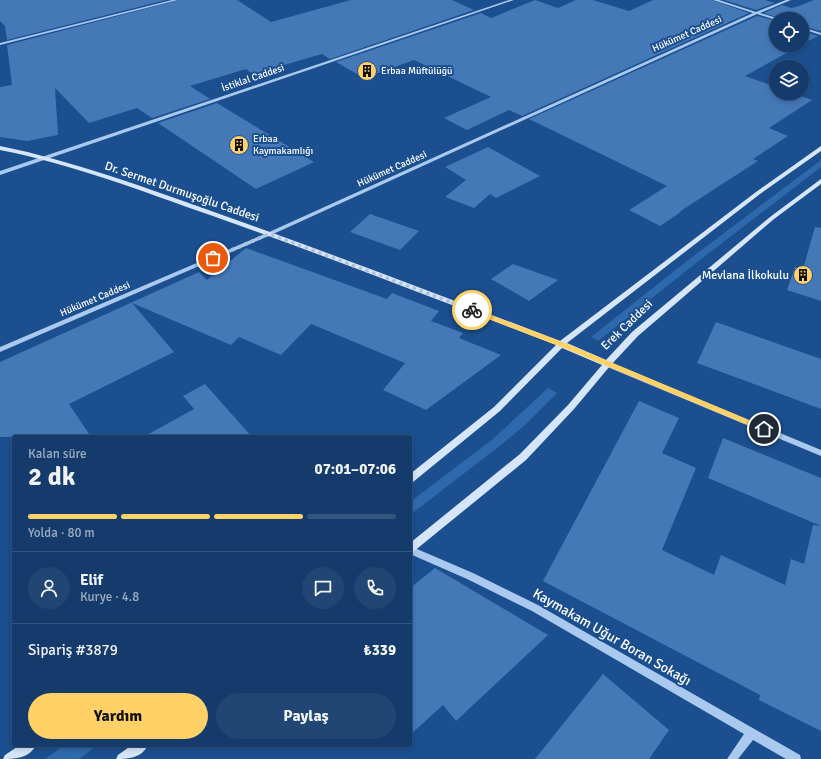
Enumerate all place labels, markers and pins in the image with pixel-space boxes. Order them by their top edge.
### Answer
building icon: Erbaa Müftülüğü [356,60,378,82]
place label: Erbaa Müftülüğü [381,65,453,77]
place label: Erbaa Kaymakamlığı [253,133,313,157]
building icon: Erbaa Kaymakamlığı [228,134,250,156]
pin [196,241,230,275]
building icon: Mevlana İlkokulu [792,264,814,286]
place label: Mevlana İlkokulu [702,268,789,283]
pin [747,412,781,446]

